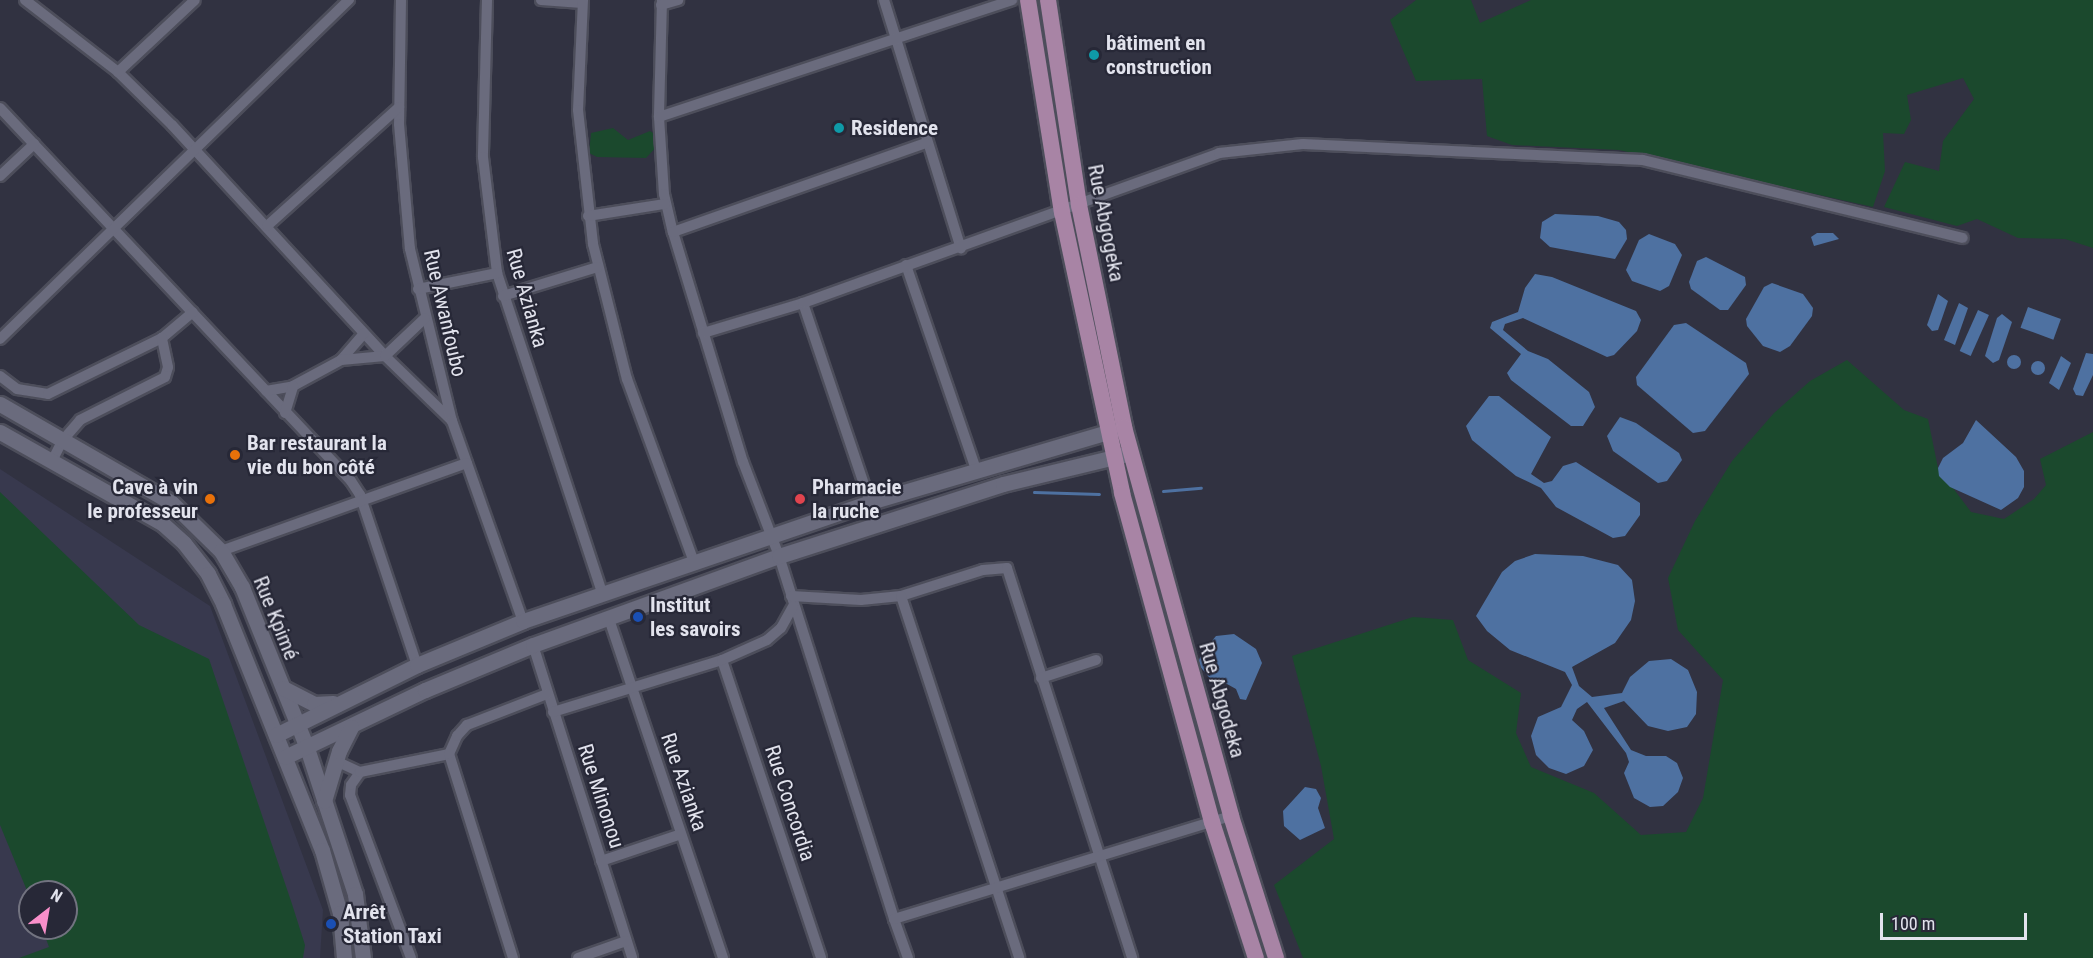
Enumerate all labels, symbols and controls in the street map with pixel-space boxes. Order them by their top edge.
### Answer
place label: bâtiment en construction [1106,30,1212,80]
marker: bâtiment en construction [1087,48,1101,62]
place label: Residence [851,115,938,141]
marker: Residence [832,121,846,135]
street label: Rue Abgogeka [1082,162,1130,284]
street label: Rue Azianka [501,246,553,350]
street label: Rue Awanfoubo [418,247,472,379]
place label: Bar restaurant la vie du bon côté [247,430,387,480]
marker: Bar restaurant la vie du bon côté [228,448,242,462]
place label: Cave à vin le professeur [87,474,198,524]
place label: Pharmacie la ruche [812,474,902,524]
marker: Cave à vin le professeur [203,492,217,506]
marker: Pharmacie la ruche [793,492,807,506]
street label: Rue Kpimé [248,572,304,664]
place label: Institut les savoirs [650,592,740,642]
marker: Institut les savoirs [631,610,645,624]
street label: Rue Abgodeka [1193,639,1251,761]
street label: Rue Azianka [655,730,713,834]
street label: Rue Minonou [572,741,630,851]
street label: Rue Concordia [759,742,821,864]
north arrow [18,880,78,940]
text: N [47,885,66,907]
place label: Arrêt Station Taxi [343,899,442,949]
scale bar [1883,901,2030,939]
text: 100 m [1891,913,1935,934]
marker: Arrêt Station Taxi [324,917,338,931]

